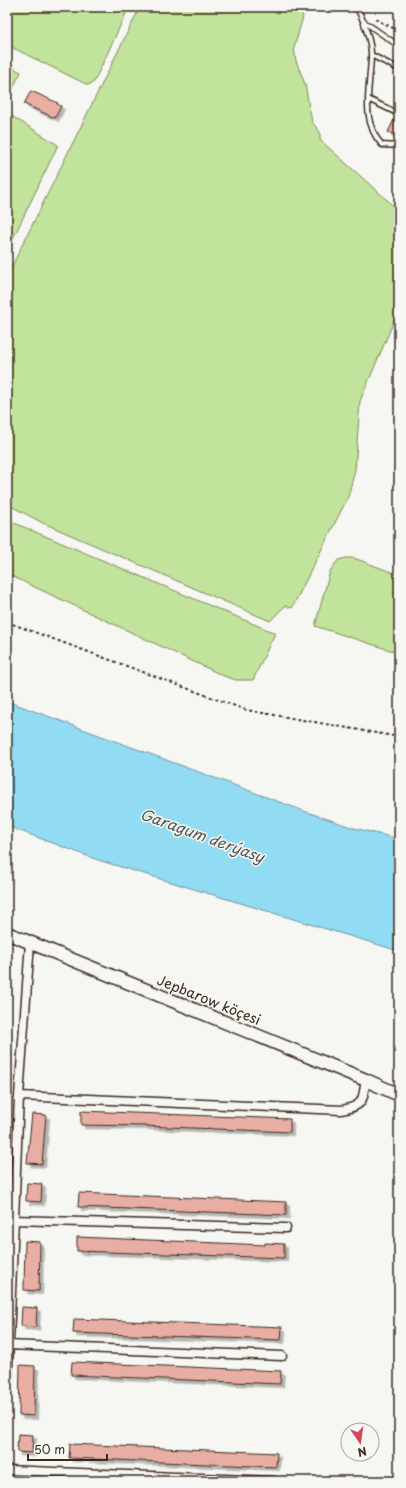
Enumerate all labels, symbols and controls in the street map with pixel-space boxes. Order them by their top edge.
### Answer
water label: Garagum derýasy [137,801,269,868]
street label: Jepbarow köçesi [154,969,264,1030]
north arrow [340,1422,380,1462]
scale bar [28,1436,107,1462]
text: 50 m [34,1440,65,1458]
text: N [356,1443,369,1462]

